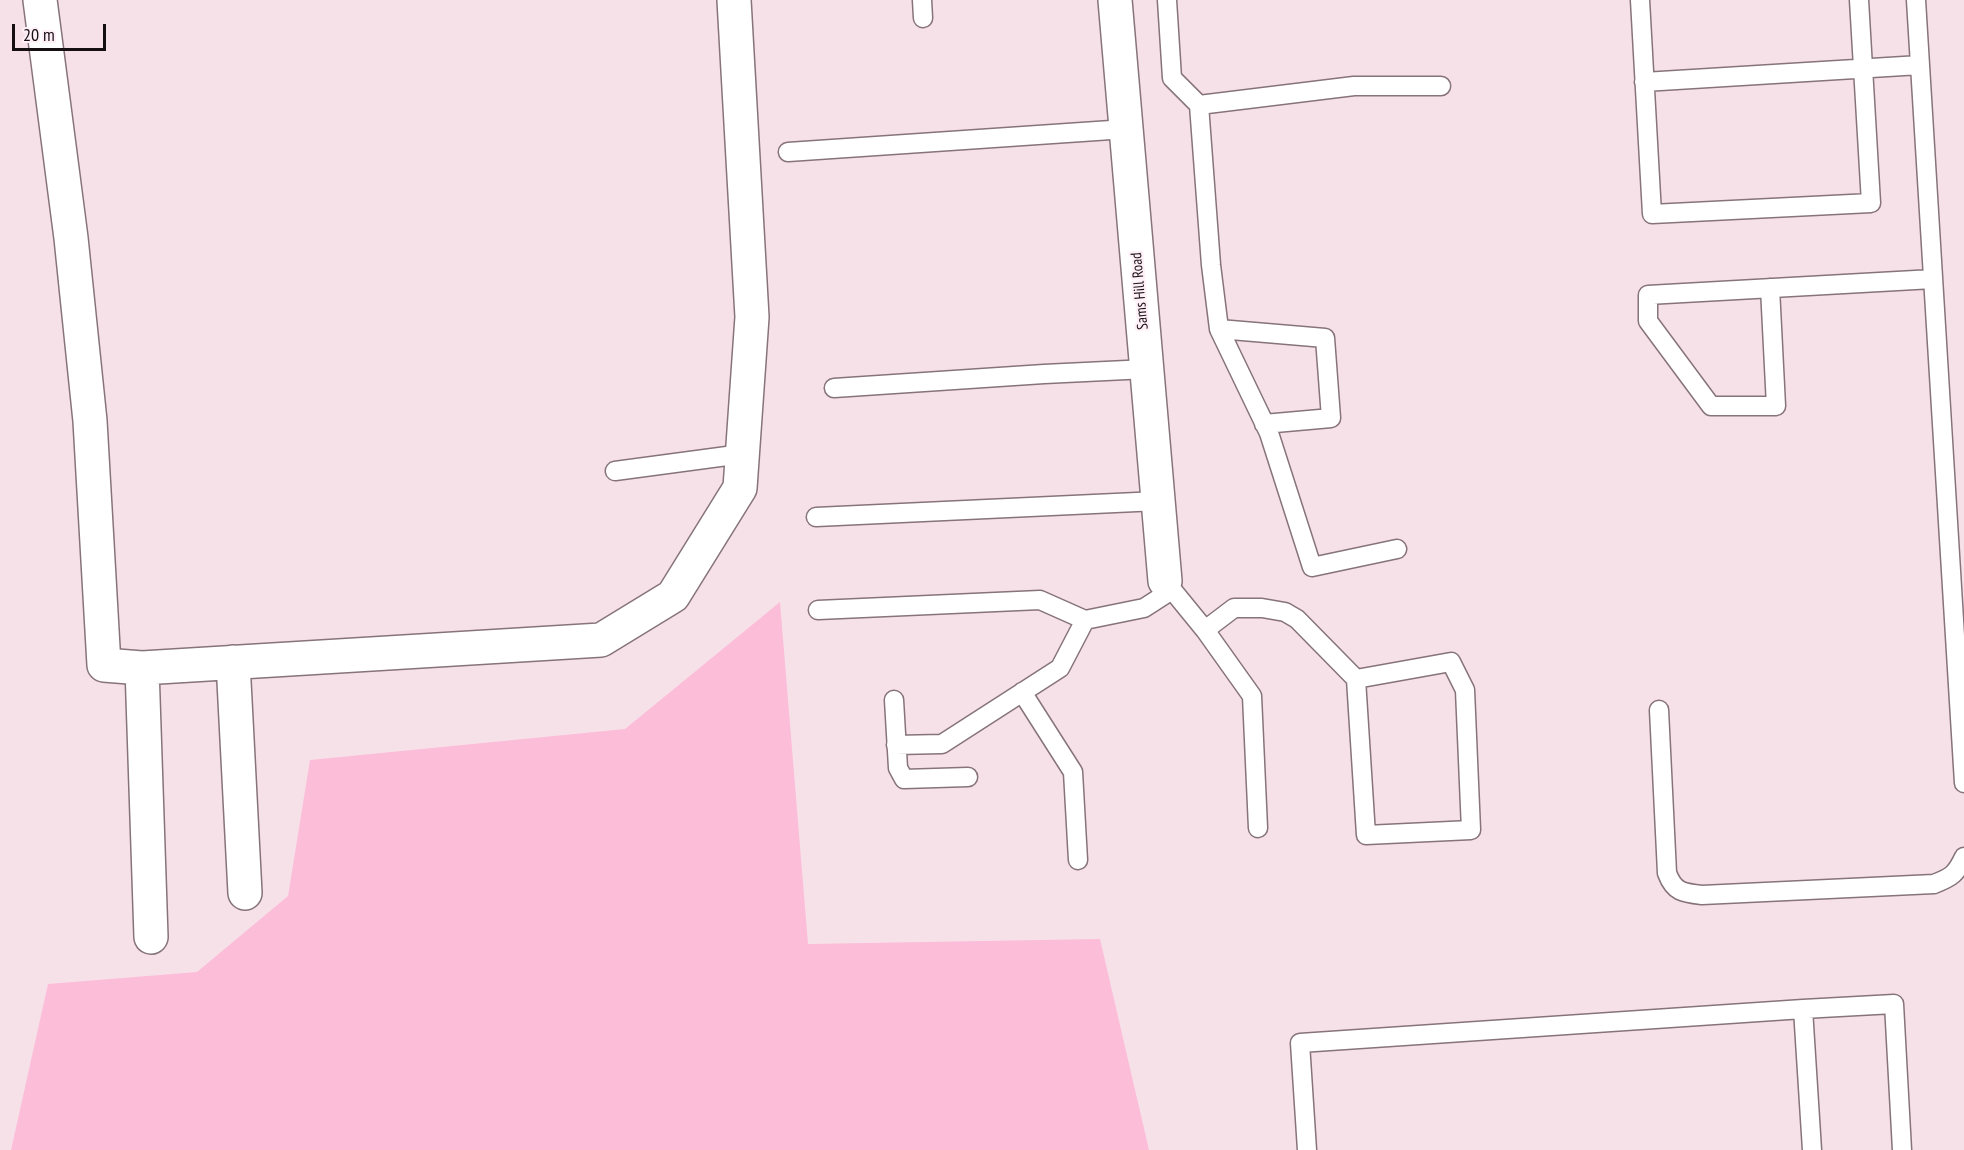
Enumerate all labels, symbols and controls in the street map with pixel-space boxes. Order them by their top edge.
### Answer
scale bar [15,12,110,50]
text: 20 m [23,23,55,46]
street label: Sams Hill Road [1128,252,1152,330]

